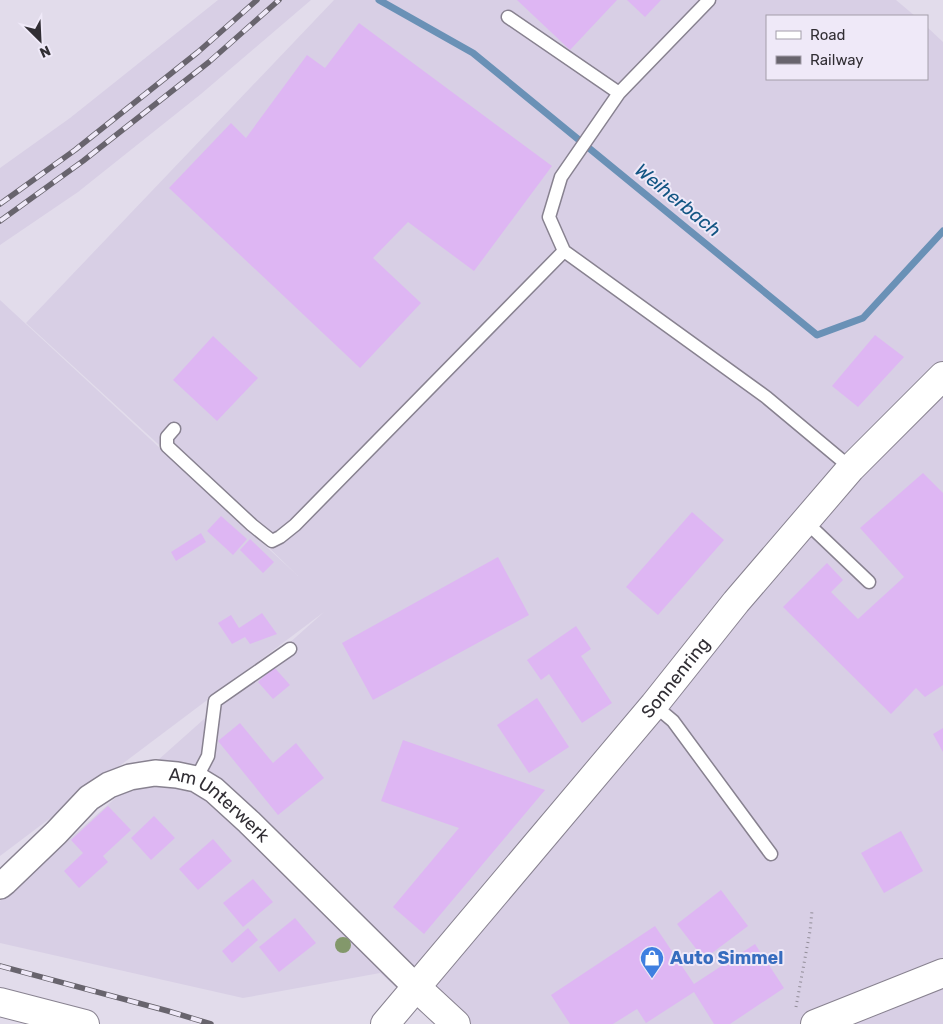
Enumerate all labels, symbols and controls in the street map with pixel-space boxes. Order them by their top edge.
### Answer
north arrow [15,15,65,65]
legend [766,15,928,80]
text: Road [810,26,846,44]
text: N [37,42,53,61]
text: Railway [810,51,864,69]
water label: Weiherbach [630,158,726,242]
street label: Sonnenring [637,633,715,723]
street label: Am Unterwerk [168,763,274,847]
shop icon: Auto Simmel [639,945,665,979]
place label: Auto Simmel [670,947,783,969]

